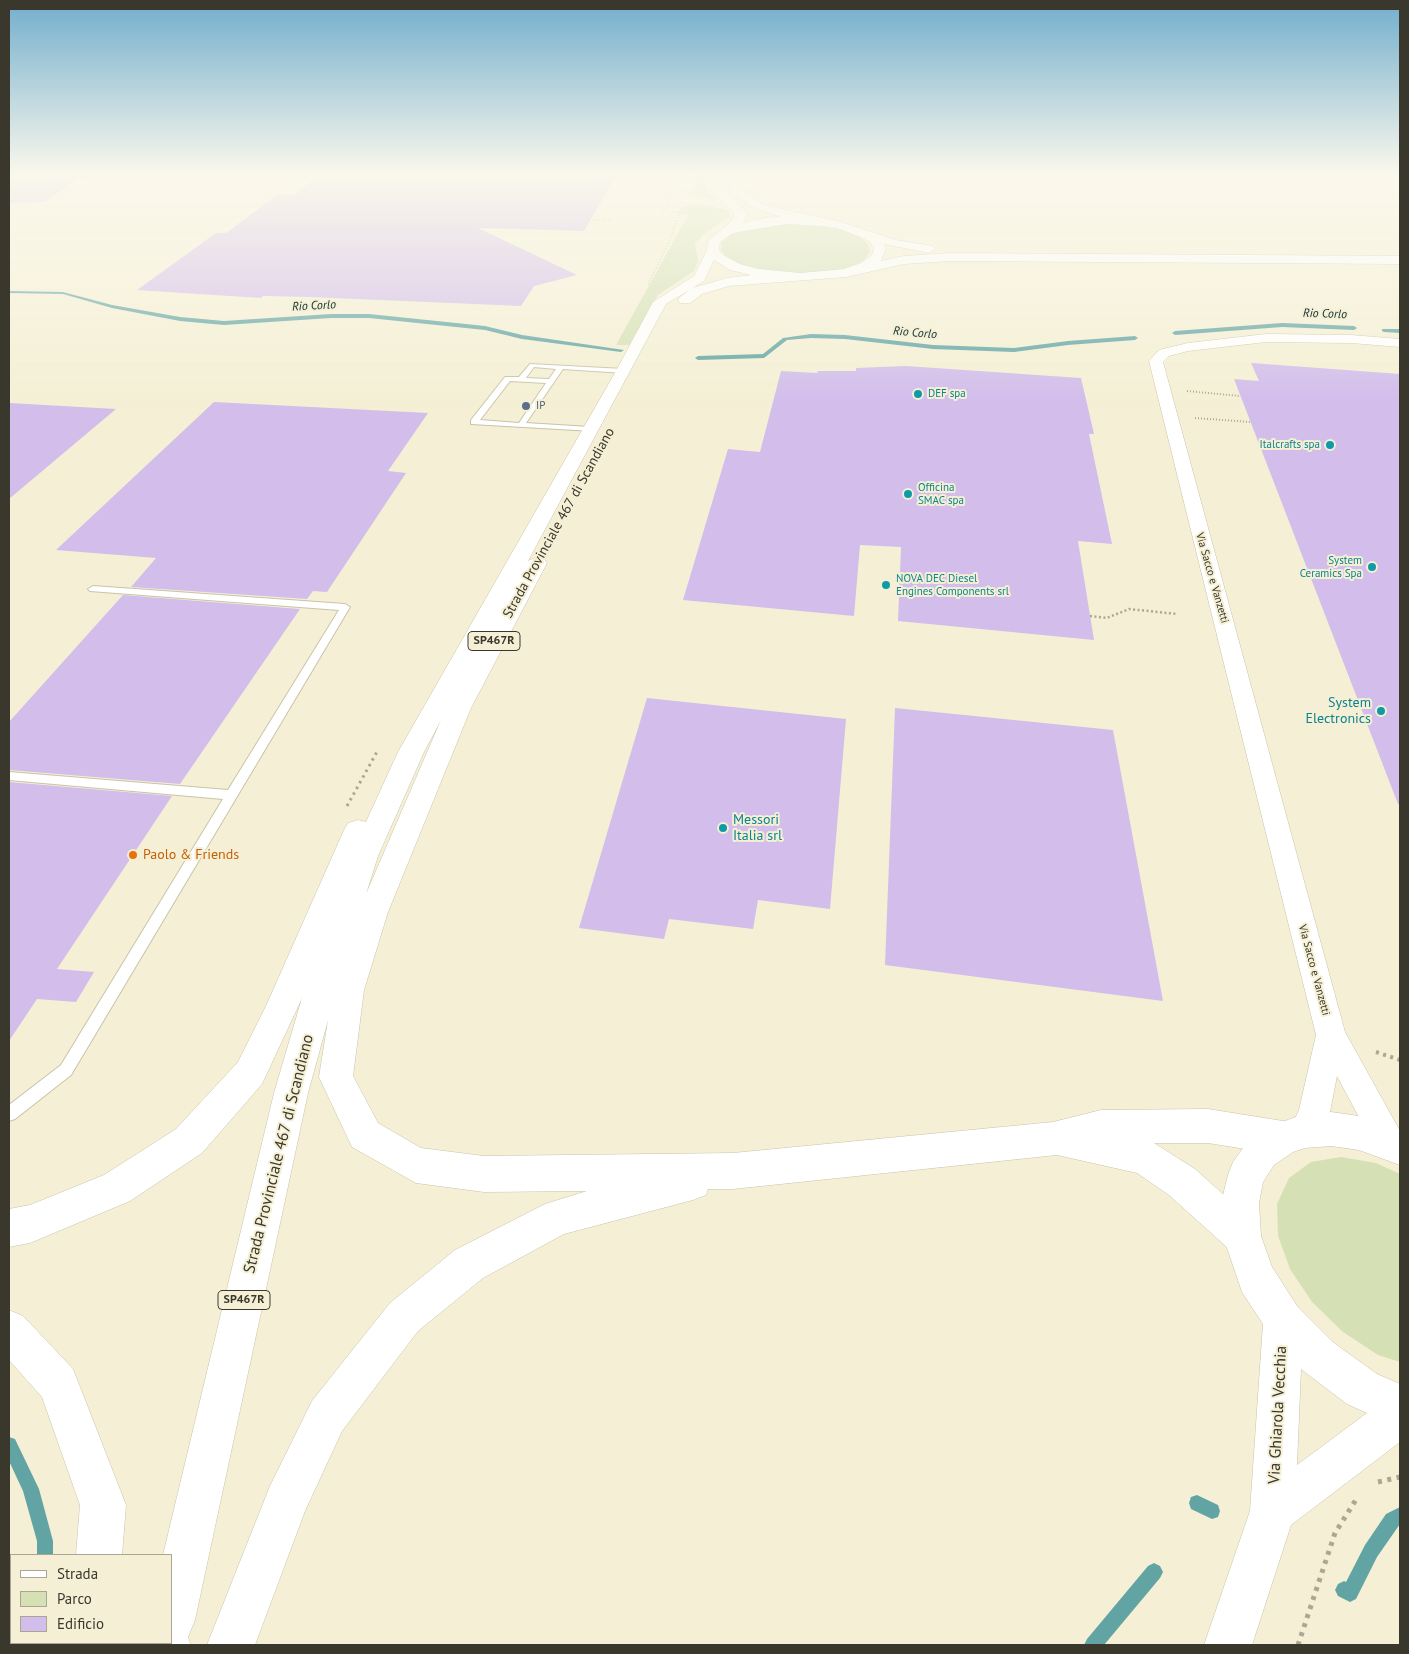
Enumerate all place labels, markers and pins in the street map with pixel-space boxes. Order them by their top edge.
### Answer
place label: DEF spa [928,387,966,401]
marker: DEF spa [912,388,924,400]
place label: IP [536,399,545,413]
marker: IP [520,400,532,412]
place label: Italcrafts spa [1260,438,1320,452]
marker: Italcrafts spa [1324,439,1336,451]
place label: Officina SMAC spa [918,481,964,507]
marker: Officina SMAC spa [902,488,914,500]
place label: System Ceramics Spa [1300,554,1362,580]
marker: System Ceramics Spa [1366,561,1378,573]
place label: NOVA DEC Diesel Engines Components srl [896,572,1009,598]
marker: NOVA DEC Diesel Engines Components srl [880,579,892,591]
place label: System Electronics [1306,695,1371,728]
marker: System Electronics [1375,705,1387,717]
place label: Messori Italia srl [733,812,782,844]
marker: Messori Italia srl [717,822,729,834]
place label: Paolo & Friends [143,847,239,863]
marker: Paolo & Friends [127,849,139,861]

